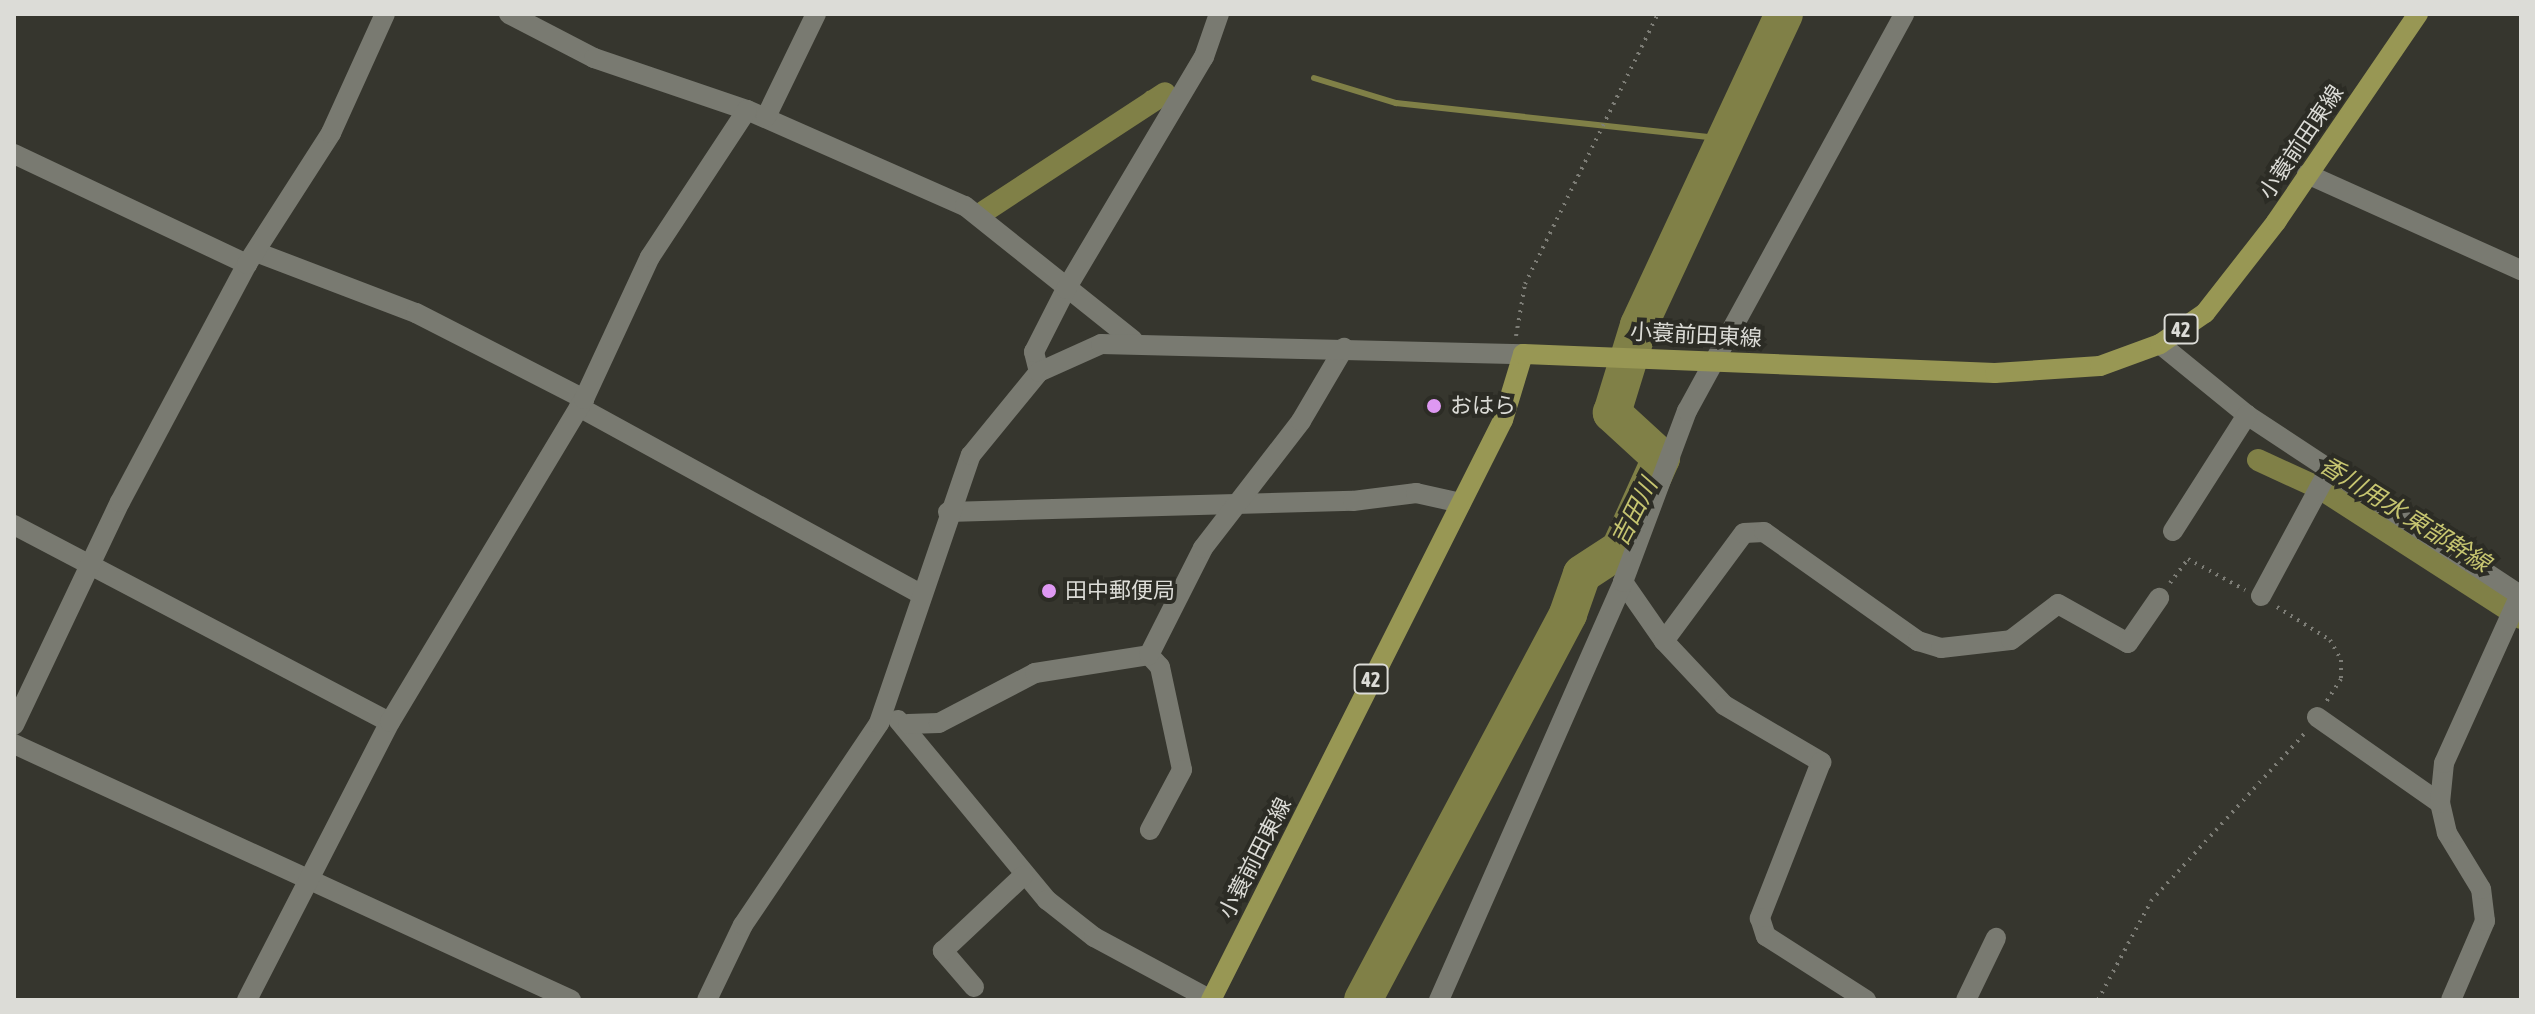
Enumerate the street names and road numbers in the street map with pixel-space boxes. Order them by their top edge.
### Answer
street label: 小蓑前田東線 [2253,80,2349,204]
road number: 42 [2163,313,2199,345]
street label: 小蓑前田東線 [1629,318,1763,352]
road number: 42 [1353,663,1389,695]
street label: 小蓑前田東線 [1213,793,1297,923]

